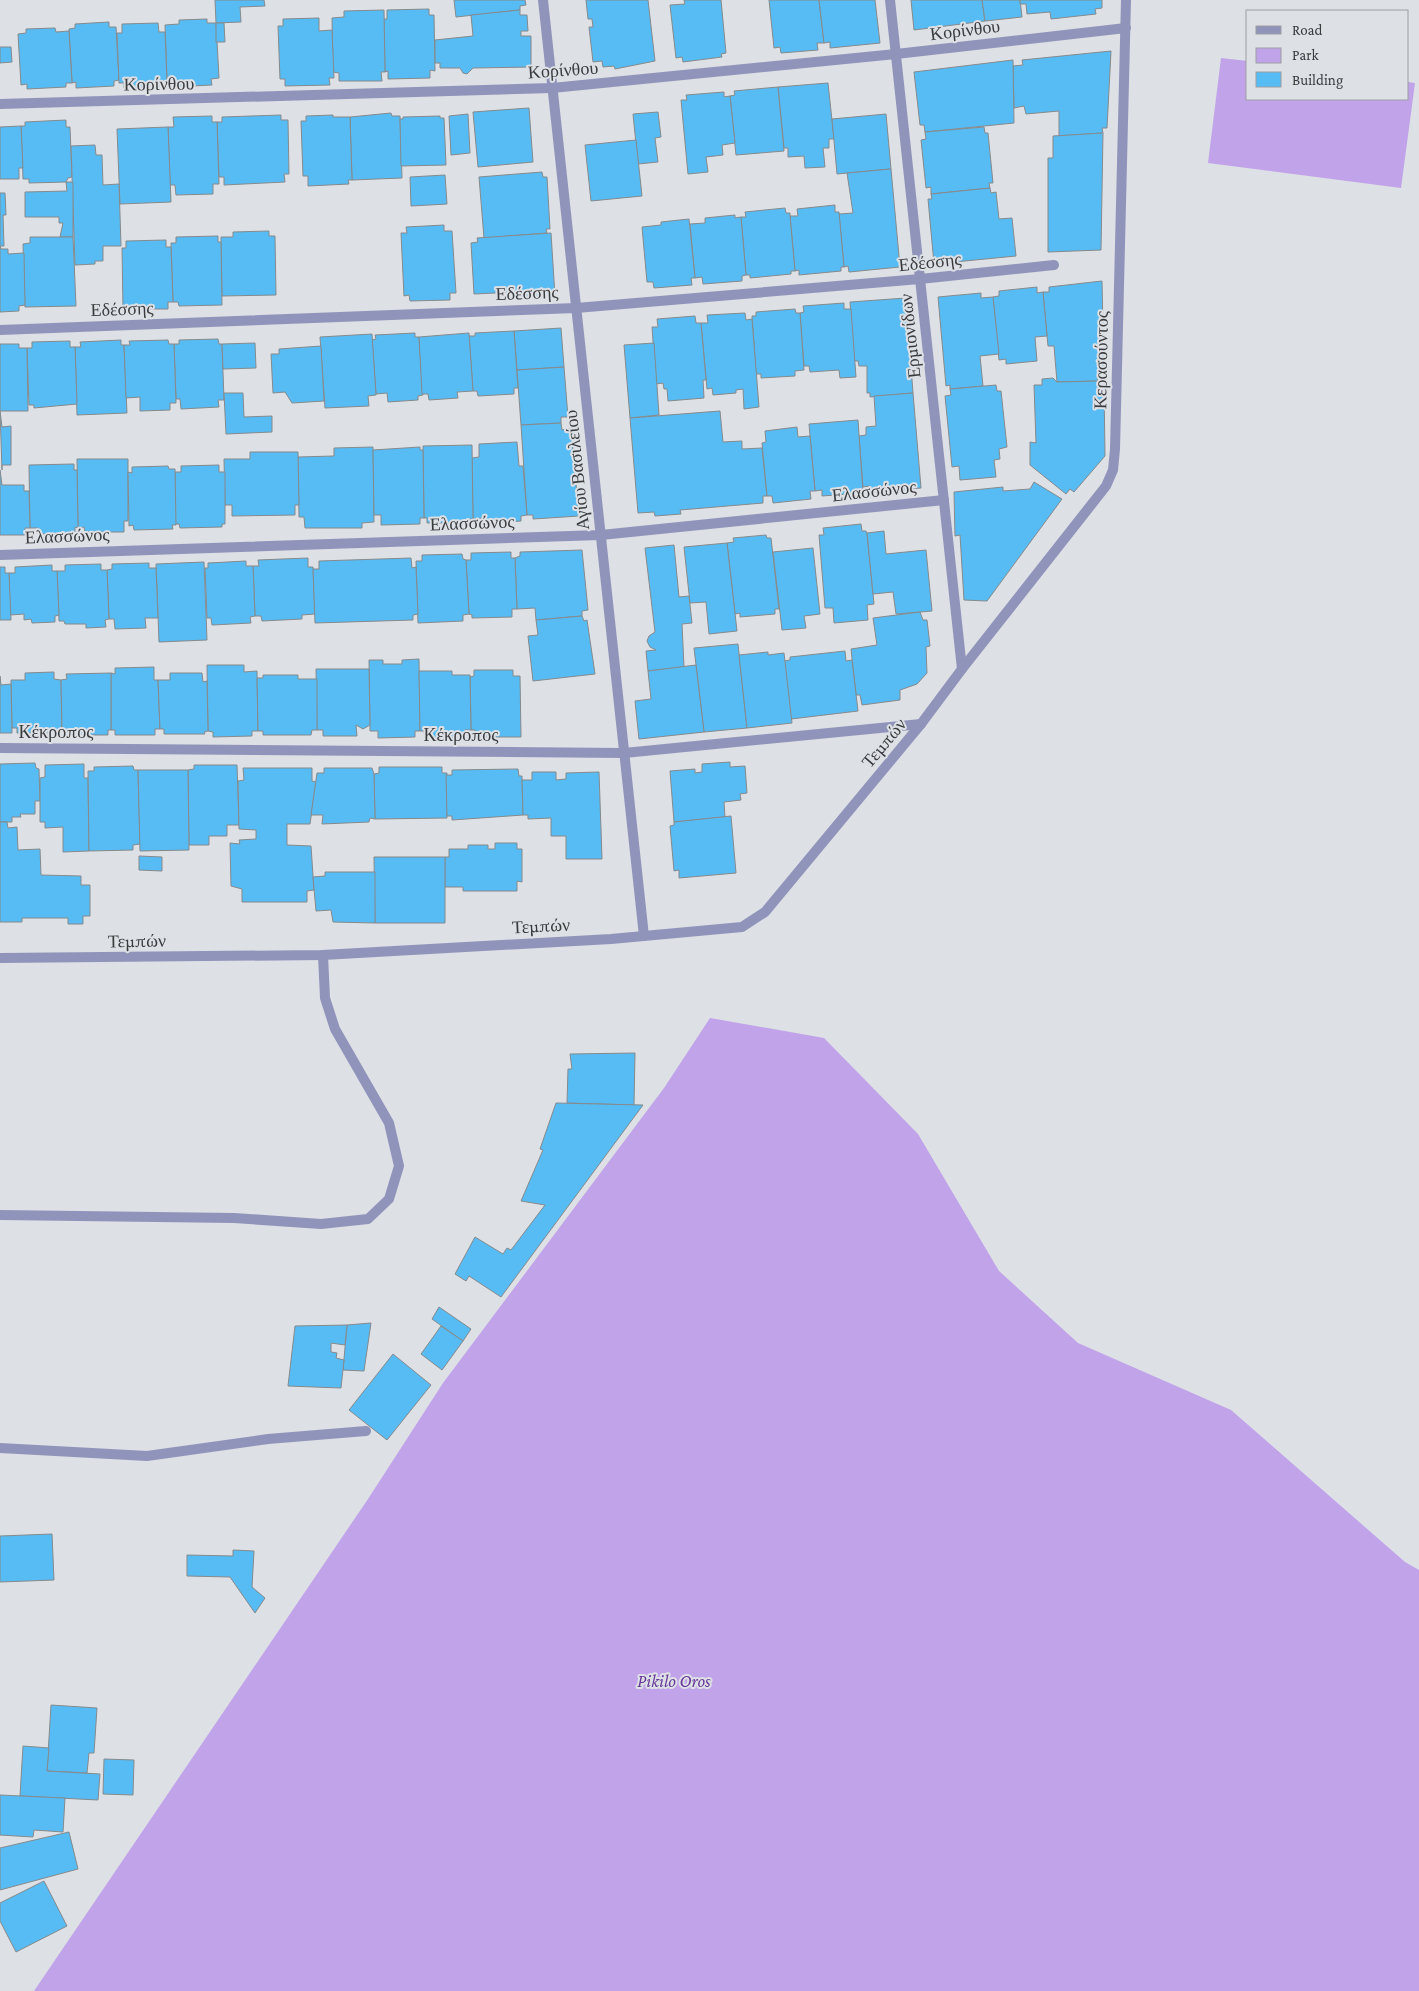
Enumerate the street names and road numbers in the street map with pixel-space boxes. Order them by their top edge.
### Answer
street label: Κορίνθου [929,16,1001,44]
street label: Κορίνθου [527,58,599,82]
street label: Κορίνθου [124,73,195,95]
street label: Εδέσσης [898,249,962,275]
street label: Εδέσσης [495,282,559,304]
street label: Ερμιονίδων [896,293,924,379]
street label: Εδέσσης [90,298,154,320]
street label: Κερασούντος [1090,311,1112,409]
street label: Αγίου Βασιλείου [561,409,593,531]
street label: Ελασσώνος [831,477,917,505]
street label: Ελασσώνος [429,512,515,534]
street label: Ελασσώνος [24,525,110,547]
street label: Τεμπών [858,714,910,772]
street label: Κέκροπος [19,722,93,742]
street label: Κέκροπος [424,725,498,745]
street label: Τεμπών [511,914,571,938]
street label: Τεμπών [108,930,166,952]

